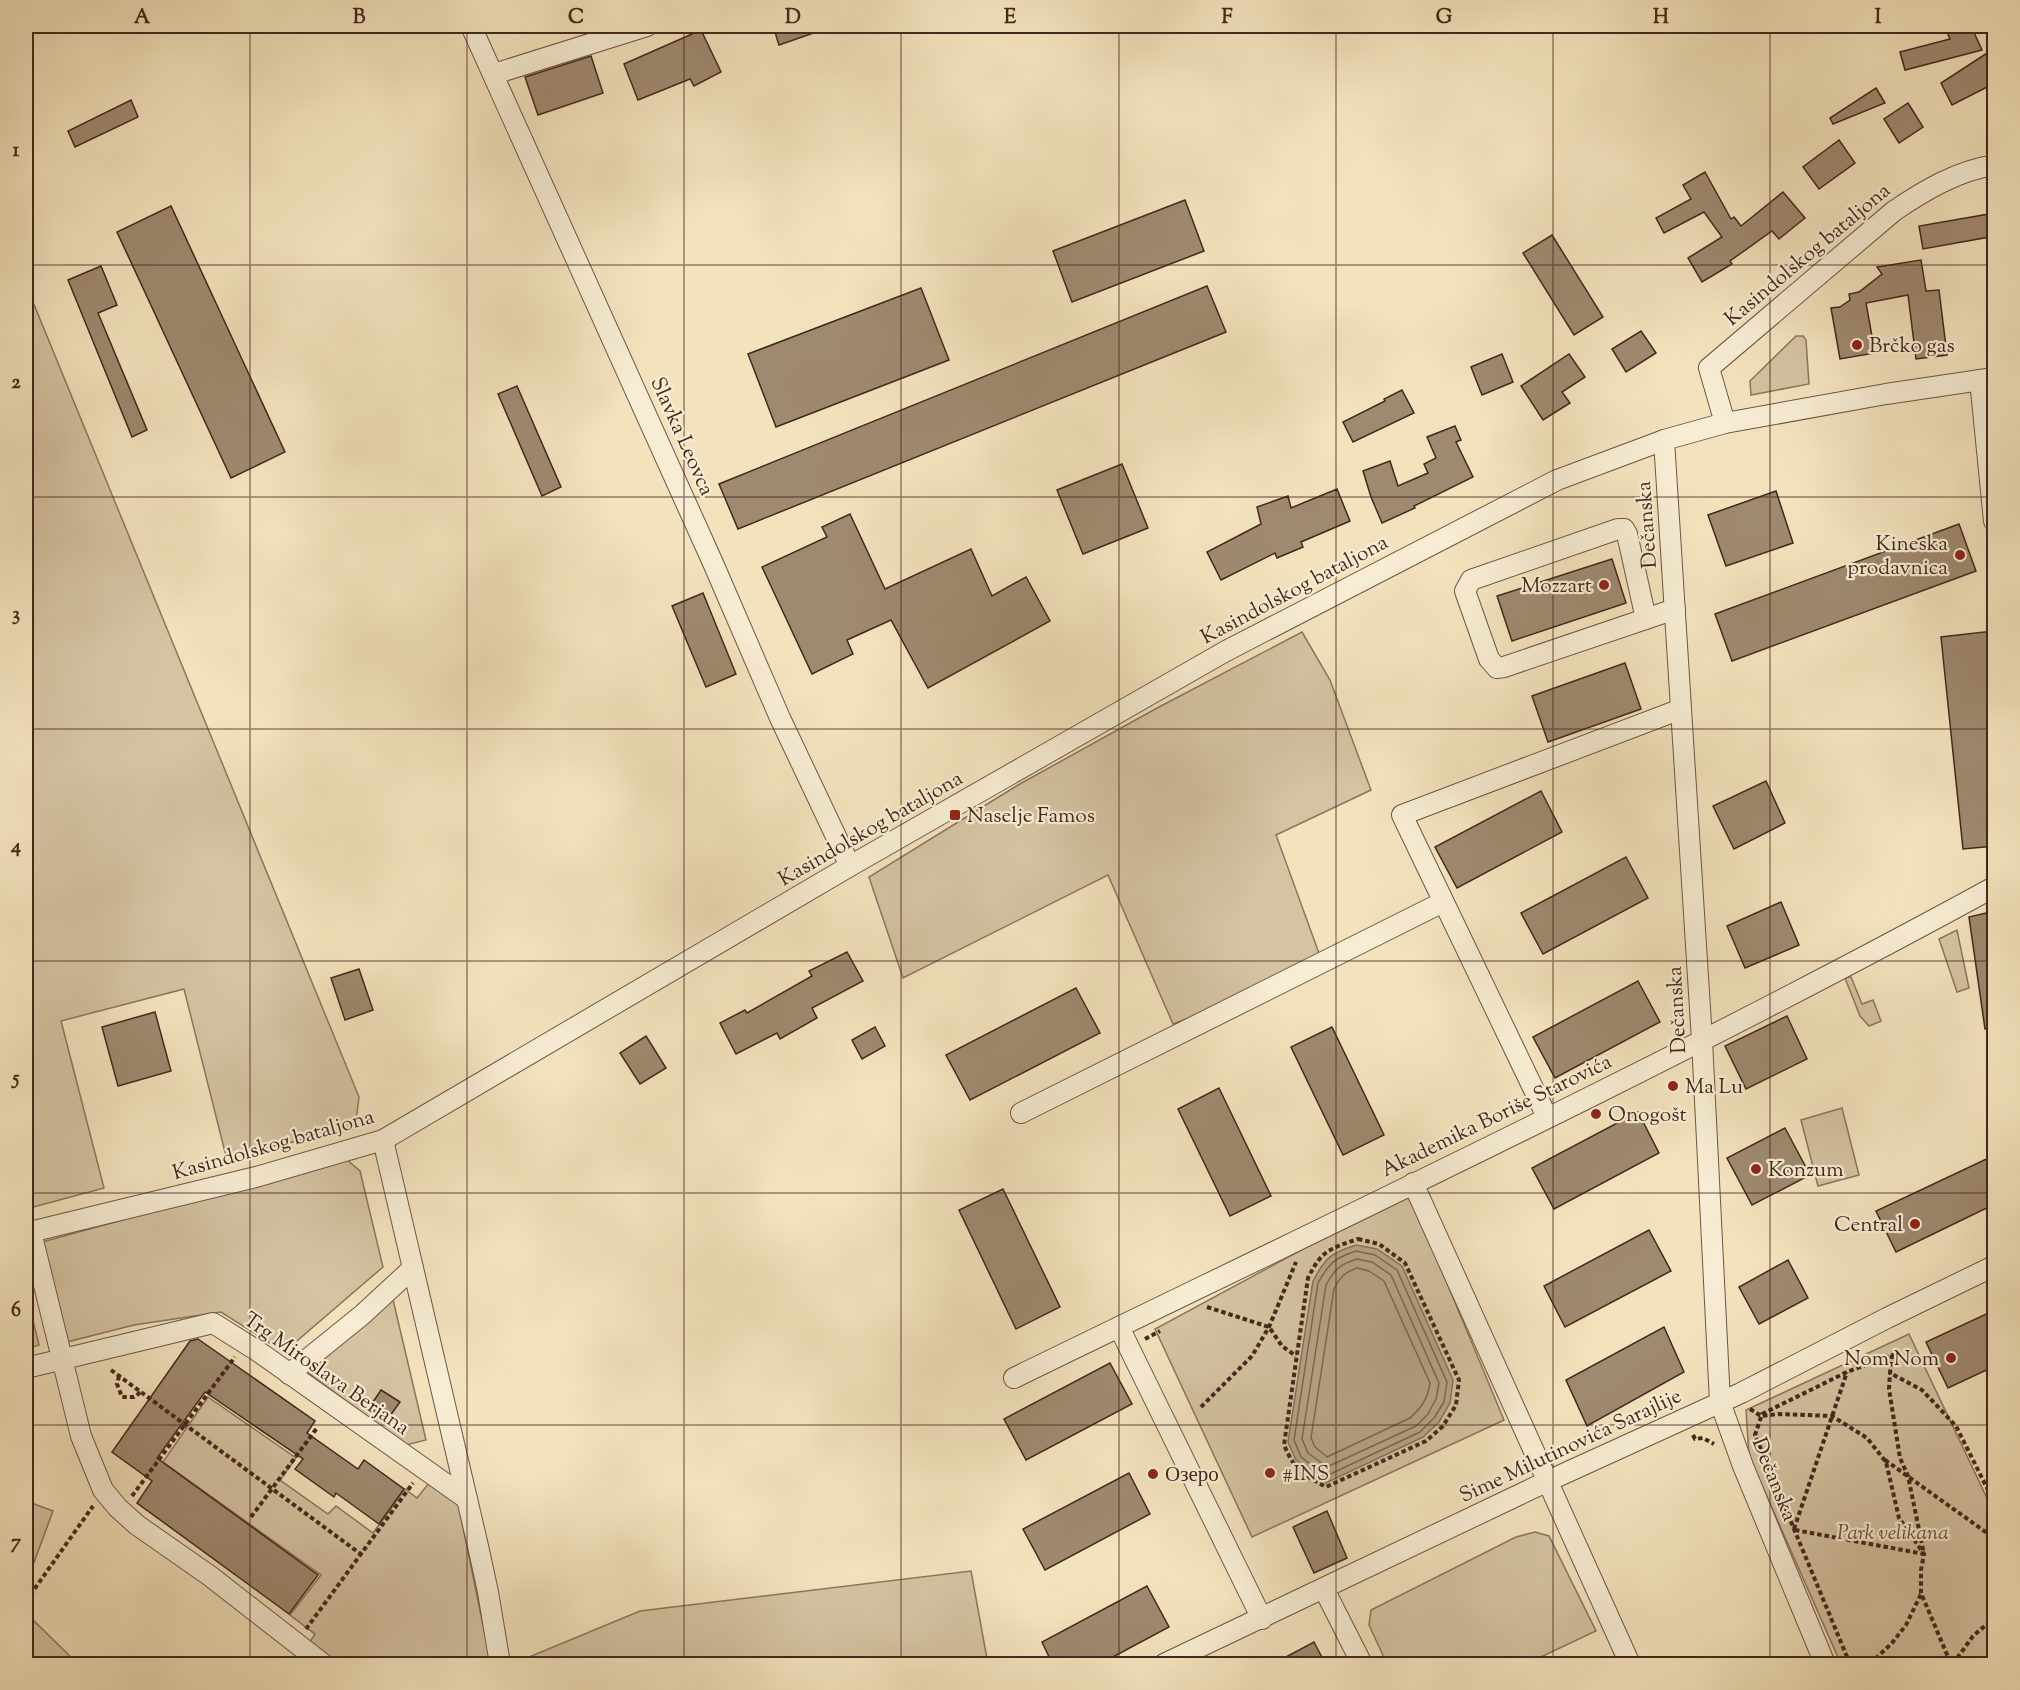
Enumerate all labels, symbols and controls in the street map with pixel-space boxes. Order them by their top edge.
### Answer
text: A [134,4,151,33]
text: B [353,4,366,33]
text: C [568,4,584,33]
text: D [785,4,801,33]
text: E [1004,4,1017,33]
text: F [1221,4,1233,33]
text: G [1436,4,1453,33]
text: H [1653,4,1669,33]
text: I [1875,4,1882,33]
text: 1 [13,137,20,166]
street label: Kasindolskog bataljona [1719,177,1898,334]
place label: Brčko gas [1869,332,1955,362]
marker: Brčko gas [1850,338,1864,352]
text: 2 [11,369,21,398]
street label: Slavka Leovca [642,373,721,501]
street label: Dečanska [1630,480,1666,569]
street label: Kasindolskog bataljona [1196,528,1394,653]
place label: Kineska prodavnica [1847,530,1948,584]
marker: Kineska prodavnica [1953,548,1967,562]
place label: Mozzart [1521,572,1592,602]
marker: Mozzart [1597,578,1611,592]
text: 3 [12,601,20,630]
street label: Kasindolskog bataljona [773,764,969,895]
place label: Naselje Famos [967,802,1095,832]
marker: Naselje Famos [948,808,962,822]
text: 4 [10,833,21,862]
street label: Dečanska [1661,965,1695,1054]
street label: Akademika Boriše Starovića [1377,1048,1618,1186]
text: 5 [11,1065,20,1094]
place label: Ma Lu [1685,1073,1743,1103]
marker: Ma Lu [1666,1079,1680,1093]
place label: Onogošt [1608,1101,1687,1131]
street label: Kasindolskog bataljona [169,1103,378,1189]
marker: Onogošt [1589,1107,1603,1121]
place label: Konzum [1768,1156,1844,1186]
marker: Konzum [1749,1162,1763,1176]
place label: Central [1834,1211,1903,1241]
marker: Central [1908,1217,1922,1231]
text: 6 [11,1297,21,1326]
street label: Trg Miroslava Berjana [236,1306,415,1444]
place label: Nom Nom [1844,1345,1939,1375]
marker: Nom Nom [1944,1351,1958,1365]
street label: Sime Milutinovića Sarajlije [1455,1382,1687,1512]
street label: Dečanska [1743,1434,1804,1526]
place label: #INS [1282,1460,1329,1490]
place label: Озеро [1165,1461,1219,1491]
marker: #INS [1263,1466,1277,1480]
marker: Озеро [1146,1467,1160,1481]
park label: Park velikana [1837,1519,1949,1549]
text: 7 [11,1529,22,1558]

